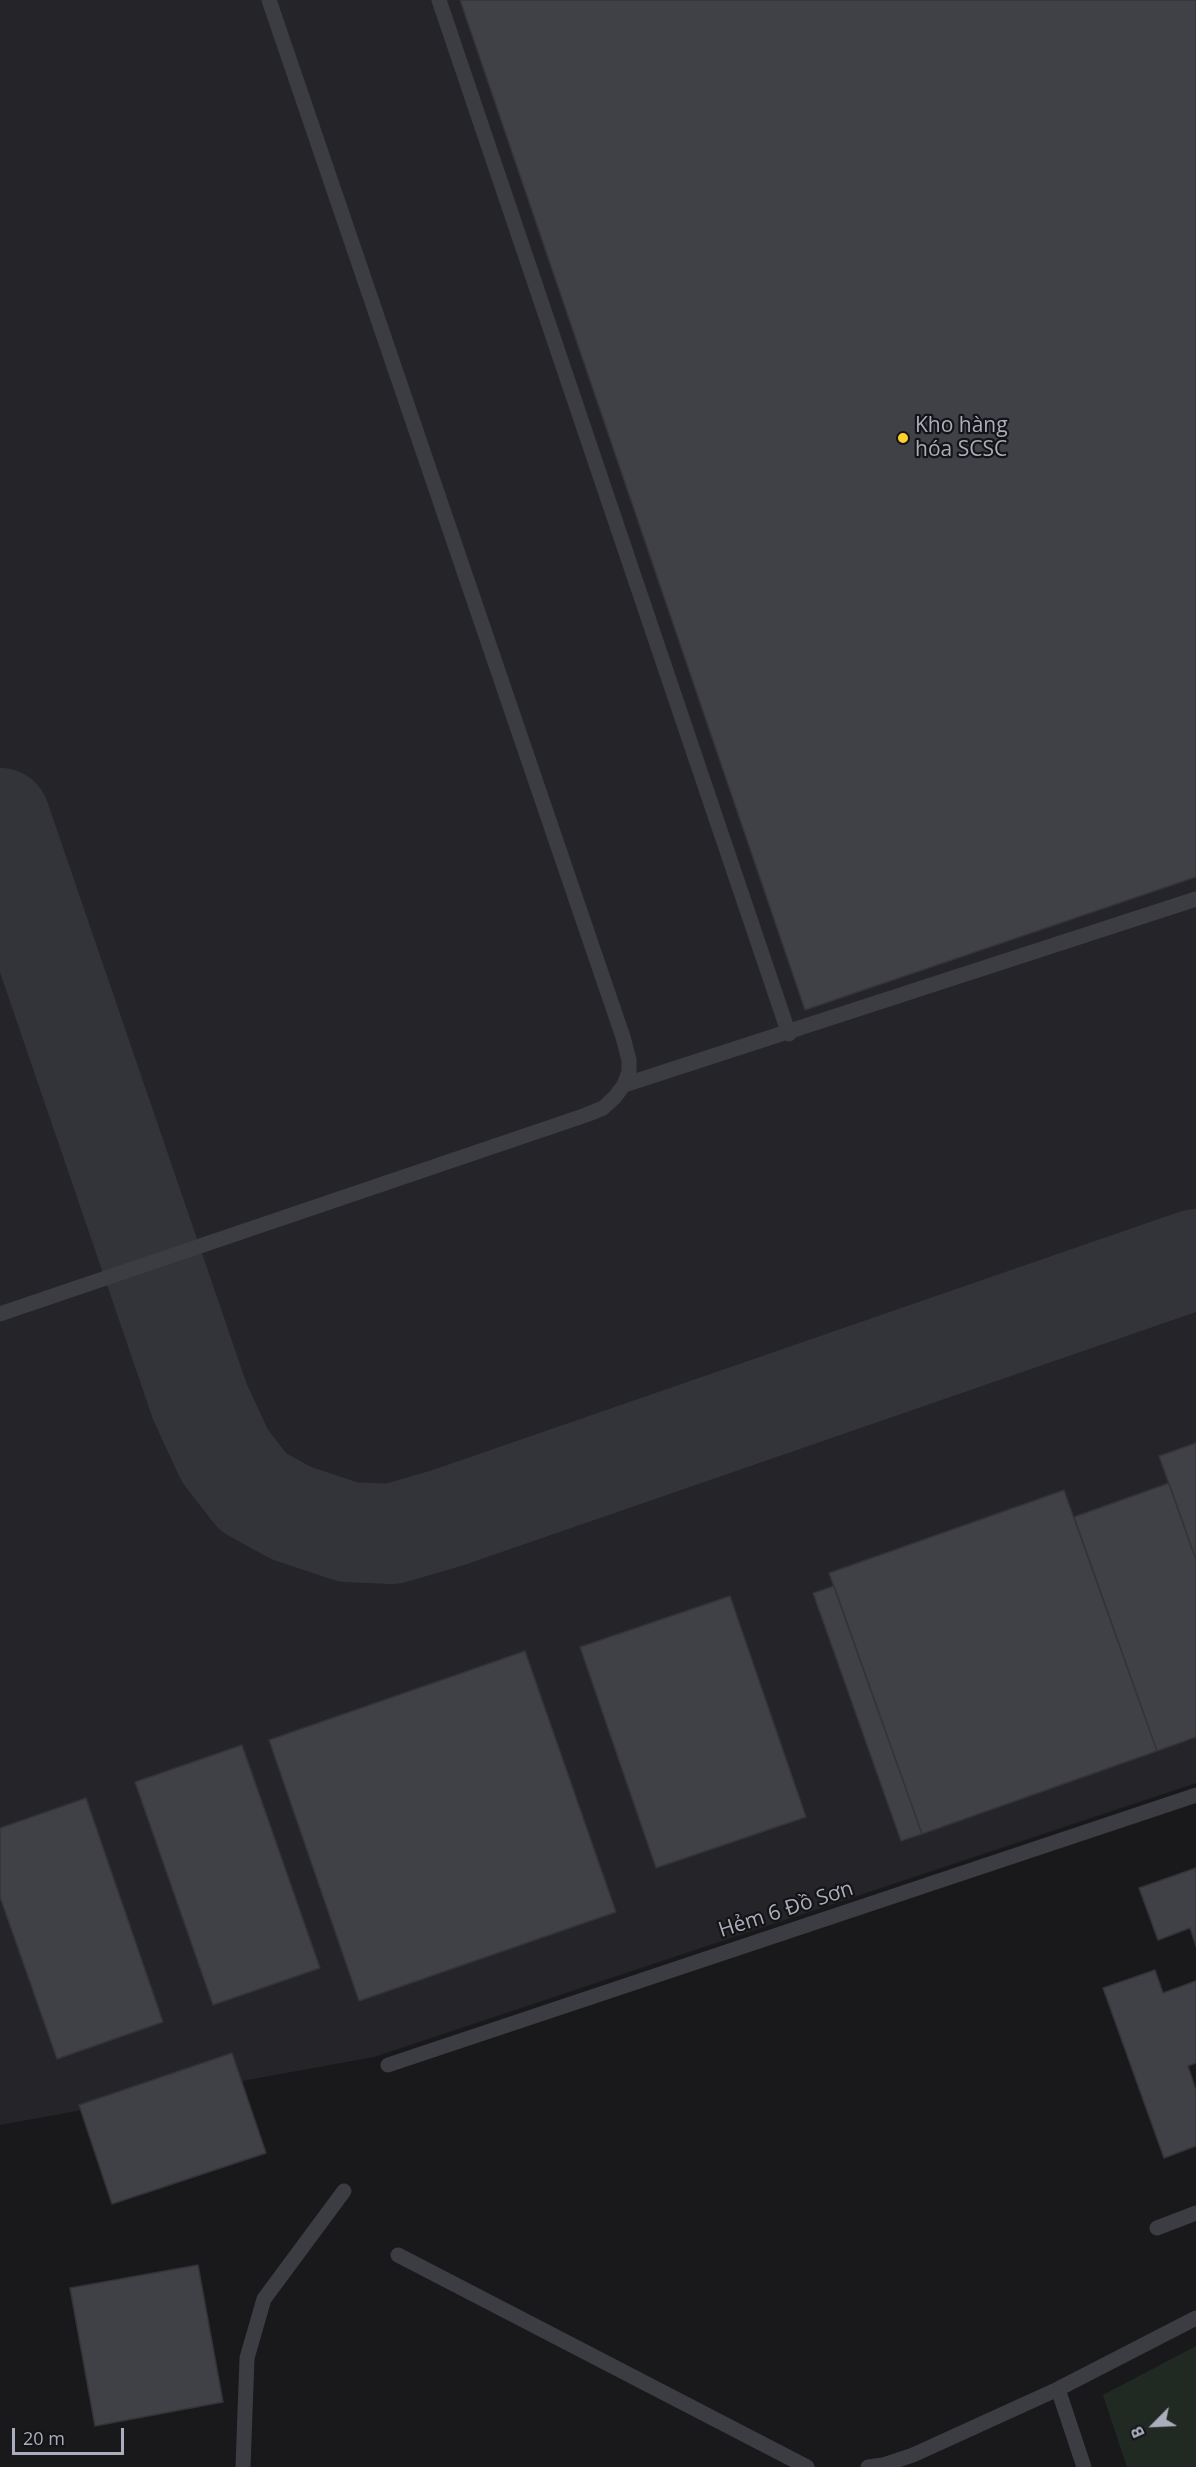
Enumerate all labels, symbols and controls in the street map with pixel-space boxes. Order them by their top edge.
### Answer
place label: Kho hàng hóa SCSC [915,413,1008,463]
marker: Kho hàng hóa SCSC [896,431,910,445]
street label: Hẻm 6 Đồ Sơn [715,1876,857,1944]
north arrow [1124,2395,1184,2455]
scale bar [15,2416,128,2454]
text: B [1125,2423,1150,2442]
text: 20 m [23,2426,65,2450]

